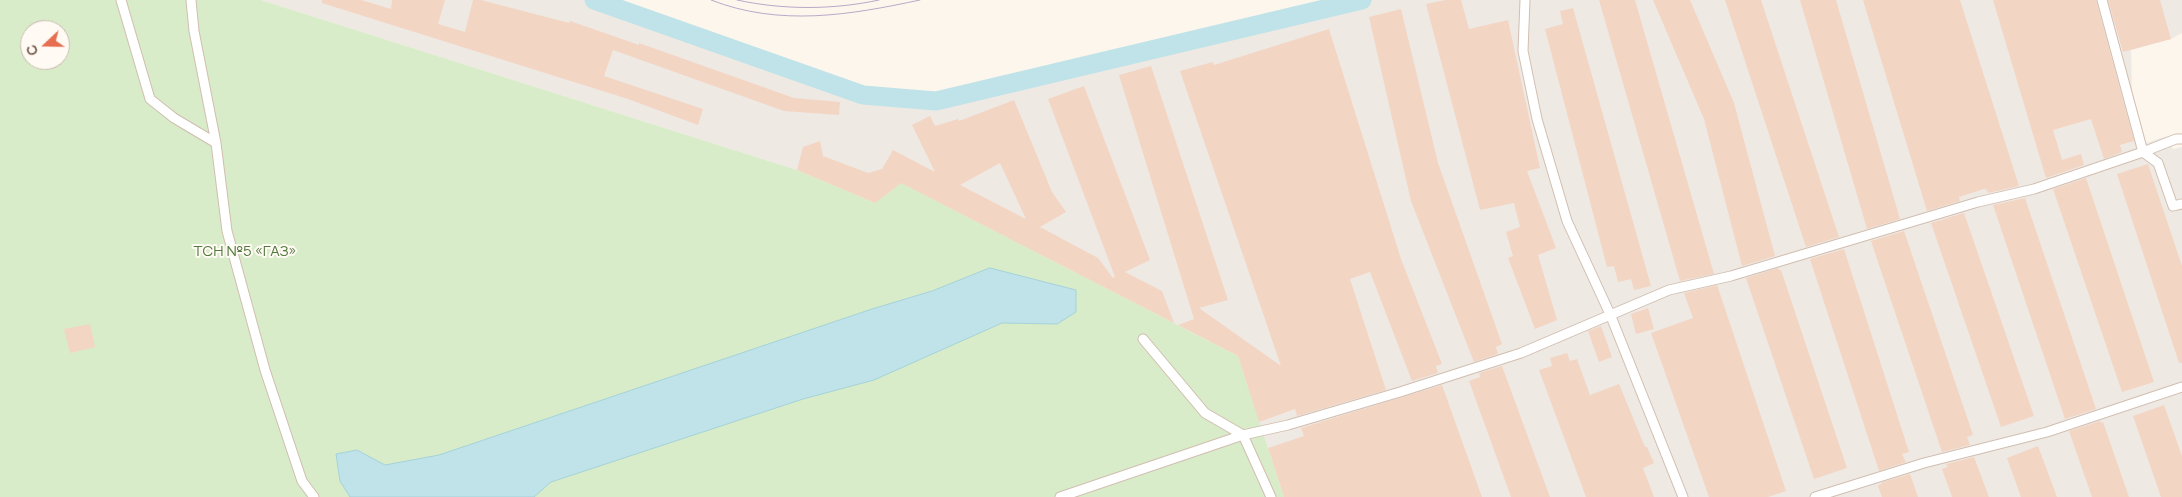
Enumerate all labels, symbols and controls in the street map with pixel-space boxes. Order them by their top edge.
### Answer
north arrow [20,20,70,70]
text: С [21,42,42,58]
park label: ТСН №5 «ГАЗ» [193,243,297,261]

